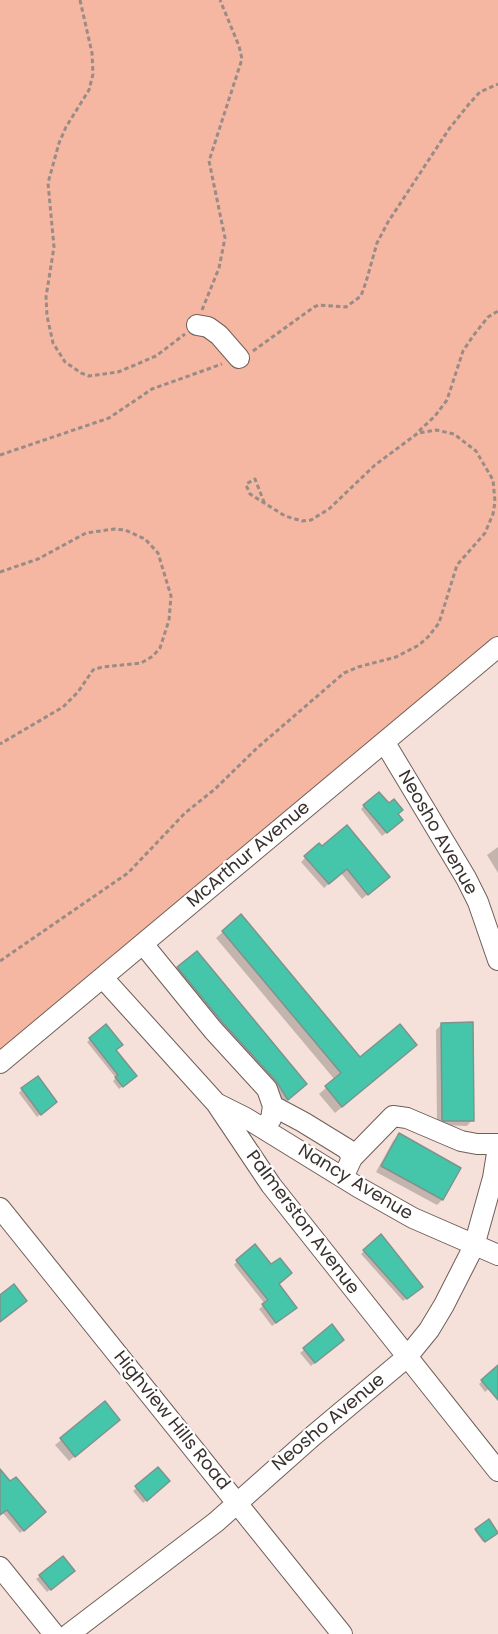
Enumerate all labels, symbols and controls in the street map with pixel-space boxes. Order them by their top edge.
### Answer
street label: Neosho Avenue [393,767,481,899]
street label: McArthur Avenue [183,797,315,913]
street label: Nancy Avenue [294,1140,416,1226]
street label: Palmerston Avenue [241,1147,363,1299]
street label: Highview Hills Road [108,1347,234,1495]
street label: Neosho Avenue [268,1370,390,1476]

